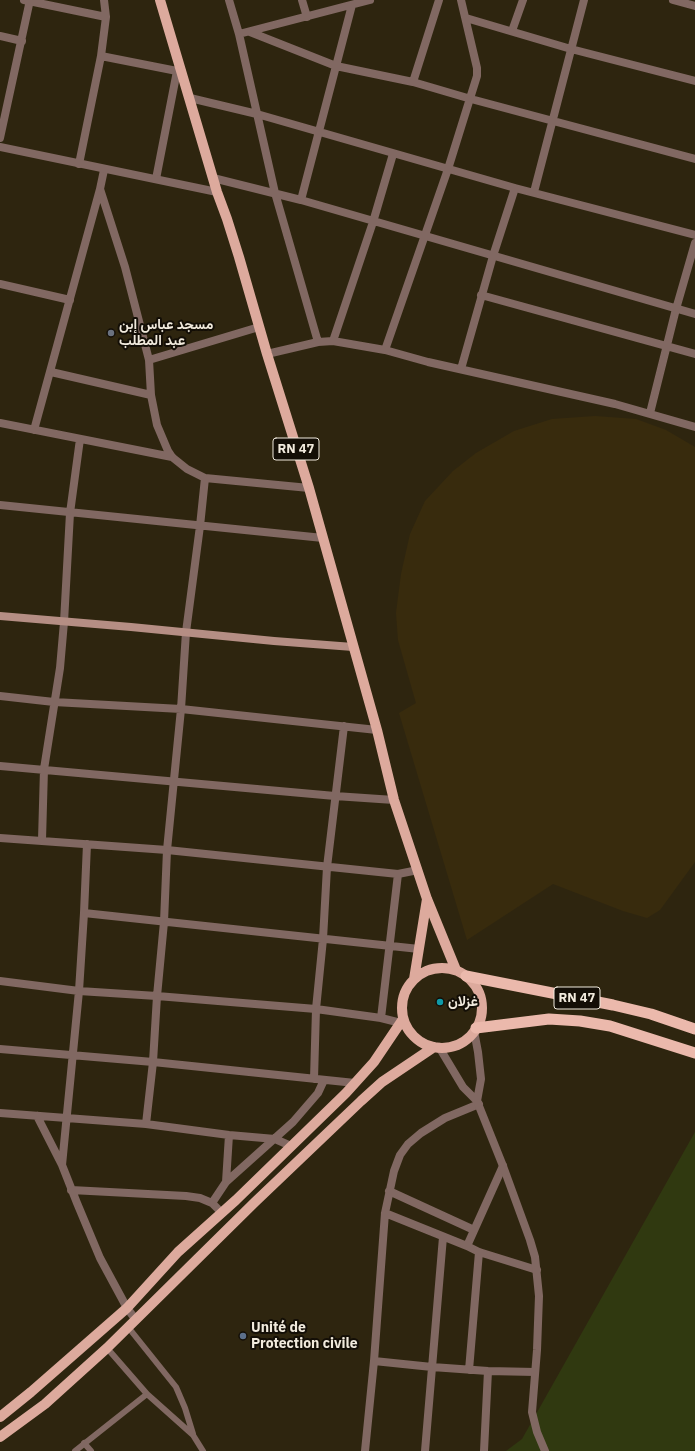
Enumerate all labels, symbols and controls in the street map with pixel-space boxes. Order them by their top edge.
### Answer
place label: مسجد عباس إبن عبد المطلب [119,317,213,350]
marker: مسجد عباس إبن عبد المطلب [106,328,116,338]
road number: RN 47 [273,438,319,460]
road number: RN 47 [554,987,600,1009]
place label: غزلان [448,994,478,1010]
marker: غزلان [435,997,445,1007]
place label: Unité de Protection civile [251,1320,358,1352]
marker: Unité de Protection civile [238,1331,248,1341]

